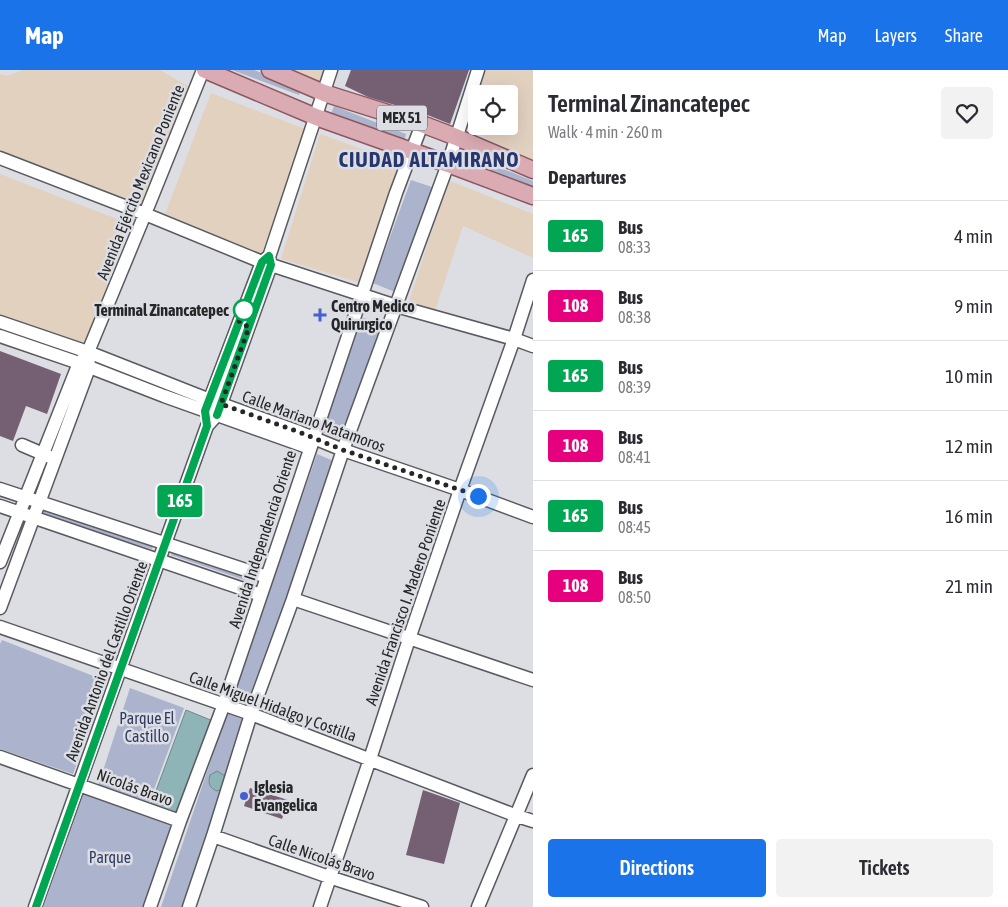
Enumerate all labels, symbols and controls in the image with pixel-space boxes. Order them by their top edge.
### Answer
text: Map [25,22,64,49]
text: Map [817,25,846,46]
text: Layers [874,25,917,46]
text: Share [945,25,983,46]
street label: Avenida Ejército Mexicano Poniente [93,82,188,282]
map controls [468,85,518,135]
button: locate [468,85,518,135]
button: heart [941,87,993,139]
text: Terminal Zinancatepec [548,90,750,117]
road number: MEX 51 [377,106,427,130]
text: Walk · 4 min · 260 m [548,123,662,141]
district label: CIUDAD ALTAMIRANO [339,147,519,171]
text: Departures [548,166,626,188]
text: Bus [618,216,643,238]
text: 165 [563,225,588,246]
text: 4 min [954,225,993,247]
text: 08:33 [618,238,651,256]
text: Bus [618,286,643,308]
text: 108 [563,295,588,316]
text: 9 min [954,295,993,317]
place label: Centro Medico Quirurgico [331,297,415,333]
marker: Terminal Zinancatepec [233,299,255,321]
place label: Terminal Zinancatepec [95,301,229,319]
marker: Centro Medico Quirurgico [313,308,327,322]
text: 08:38 [618,308,651,326]
text: Bus [618,356,643,378]
text: 165 [563,365,588,386]
text: 10 min [945,365,993,387]
text: 08:39 [618,378,651,396]
street label: Calle Mariano Matamoros [240,387,388,455]
text: Bus [618,426,643,448]
text: 108 [563,435,588,456]
text: 12 min [945,435,993,457]
street label: Avenida Independencia Oriente [225,448,300,630]
text: 08:41 [618,448,651,466]
your location [466,484,491,509]
line badge: 165 [151,485,209,517]
text: 165 [167,490,193,511]
text: Bus [618,496,643,518]
street label: Avenida Francisco I. Madero Poniente [361,497,449,707]
text: 165 [563,505,588,526]
text: 16 min [945,505,993,527]
text: 08:45 [618,518,651,536]
street label: Avenida Antonio del Castillo Oriente [61,559,151,763]
text: Bus [618,566,643,588]
text: 108 [563,575,588,596]
text: 21 min [945,575,993,597]
text: 08:50 [618,588,651,606]
street label: Calle Miguel Hidalgo y Costilla [187,667,359,746]
park label: Parque El Castillo [119,709,176,745]
street label: Nicolás Bravo [95,765,175,809]
place label: Iglesia Evangelica [254,778,318,814]
marker: Iglesia Evangelica [238,790,250,802]
street label: Calle Nicolás Bravo [266,830,378,884]
button: Directions [548,839,766,897]
button: Tickets [776,839,993,897]
park label: Parque [89,848,131,867]

